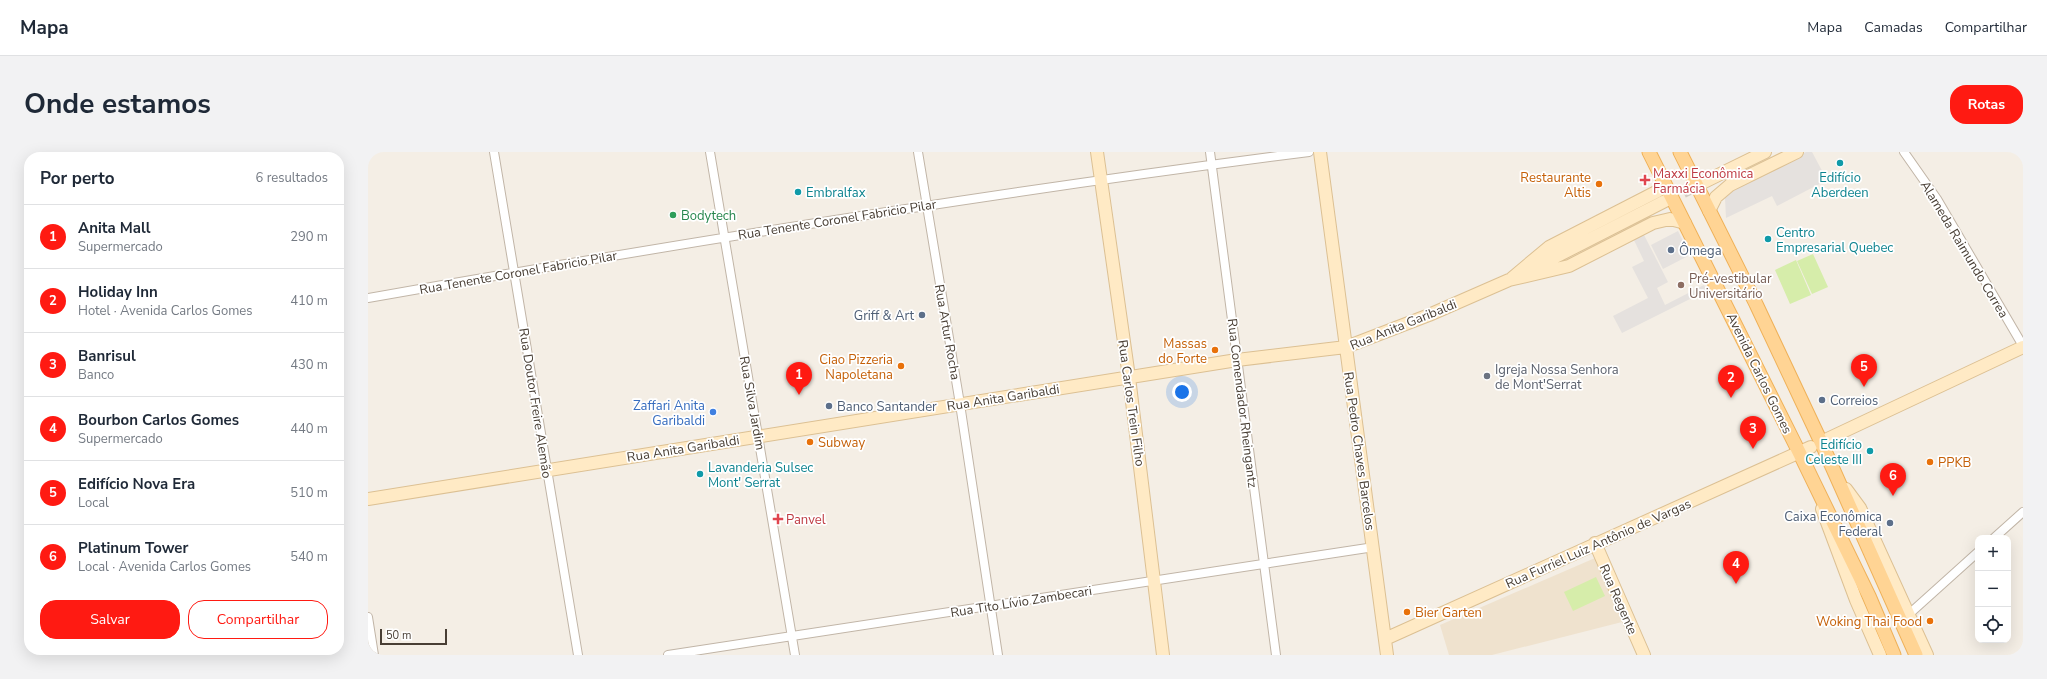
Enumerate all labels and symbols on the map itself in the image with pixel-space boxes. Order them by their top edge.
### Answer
marker: Edifício Aberdeen [1835,158,1845,168]
place label: Maxxi Econômica Farmácia [1653,165,1753,198]
place label: Restaurante Altis [1520,169,1591,202]
place label: Edifício Aberdeen [1811,169,1869,202]
marker: Maxxi Econômica Farmácia [1640,175,1650,185]
street label: Alameda Raimundo Correa [1916,178,2012,322]
marker: Restaurante Altis [1594,179,1604,189]
place label: Embralfax [806,184,866,202]
marker: Embralfax [793,187,803,197]
street label: Rua Tenente Coronel Fabricio Pilar [737,195,938,245]
place label: Bodytech [681,207,736,225]
marker: Bodytech [668,210,678,220]
place label: Centro Empresarial Quebec [1776,224,1893,257]
marker: Centro Empresarial Quebec [1763,234,1773,244]
place label: Ômega [1679,241,1722,260]
marker: Ômega [1666,245,1676,255]
street label: Rua Tenente Coronel Fabricio Pilar [418,247,619,299]
place label: Pré-vestibular Universitário [1689,270,1772,303]
marker: Pré-vestibular Universitário [1676,280,1686,290]
street label: Rua Artur Rocha [930,283,964,381]
street label: Rua Anita Garibaldi [1347,295,1459,355]
place label: Griff & Art [854,307,914,325]
marker: Griff & Art [917,310,927,320]
street label: Avenida Carlos Gomes [1722,310,1796,437]
street label: Rua Comendador Rheingantz [1223,318,1261,489]
street label: Rua Doutor Freire Alemão [514,327,556,480]
place label: Massas do Forte [1158,335,1207,368]
street label: Rua Carlos Trein Filho [1113,339,1149,468]
marker: Massas do Forte [1210,345,1220,355]
place label: Ciao Pizzeria Napoletana [819,351,893,384]
pin: 5 [1851,354,1877,387]
street label: Rua Silva Jardim [735,355,769,452]
marker: Ciao Pizzeria Napoletana [896,361,906,371]
place label: Igreja Nossa Senhora de Mont'Serrat [1495,361,1619,394]
pin: 1 [786,362,812,395]
pin: 2 [1718,365,1744,398]
street label: Rua Pedro Chaves Barcelos [1339,371,1379,532]
marker: Igreja Nossa Senhora de Mont'Serrat [1482,371,1492,381]
street label: Rua Anita Garibaldi [946,380,1061,416]
your location [1172,382,1192,402]
place label: Correios [1830,392,1878,410]
marker: Correios [1817,395,1827,405]
place label: Zaffari Anita Garibaldi [633,397,705,430]
place label: Banco Santander [837,398,937,416]
marker: Banco Santander [824,401,834,411]
marker: Zaffari Anita Garibaldi [708,407,718,417]
pin: 3 [1740,416,1766,449]
street label: Rua Anita Garibaldi [626,431,741,467]
place label: Subway [818,434,865,452]
place label: Edifício Celeste III [1805,436,1862,469]
marker: Subway [805,437,815,447]
marker: Edifício Celeste III [1865,446,1875,456]
place label: PPKB [1938,454,1971,472]
marker: PPKB [1925,457,1935,467]
place label: Lavanderia Sulsec Mont' Serrat [708,459,813,492]
pin: 6 [1880,463,1906,496]
marker: Lavanderia Sulsec Mont' Serrat [695,469,705,479]
street label: Rua Furriel Luiz Antônio de Vargas [1503,495,1694,593]
place label: Caixa Econômica Federal [1784,508,1882,541]
place label: Panvel [786,511,826,529]
marker: Panvel [773,514,783,524]
marker: Caixa Econômica Federal [1885,518,1895,528]
pin: 4 [1723,551,1749,584]
street label: Rua Regente [1595,561,1642,637]
street label: Rua Tito Lívio Zambecari [949,582,1093,622]
place label: Bier Garten [1415,604,1482,622]
marker: Bier Garten [1402,607,1412,617]
place label: Woking Thai Food [1816,613,1922,631]
marker: Woking Thai Food [1925,616,1935,626]
scale bar [380,627,447,646]

